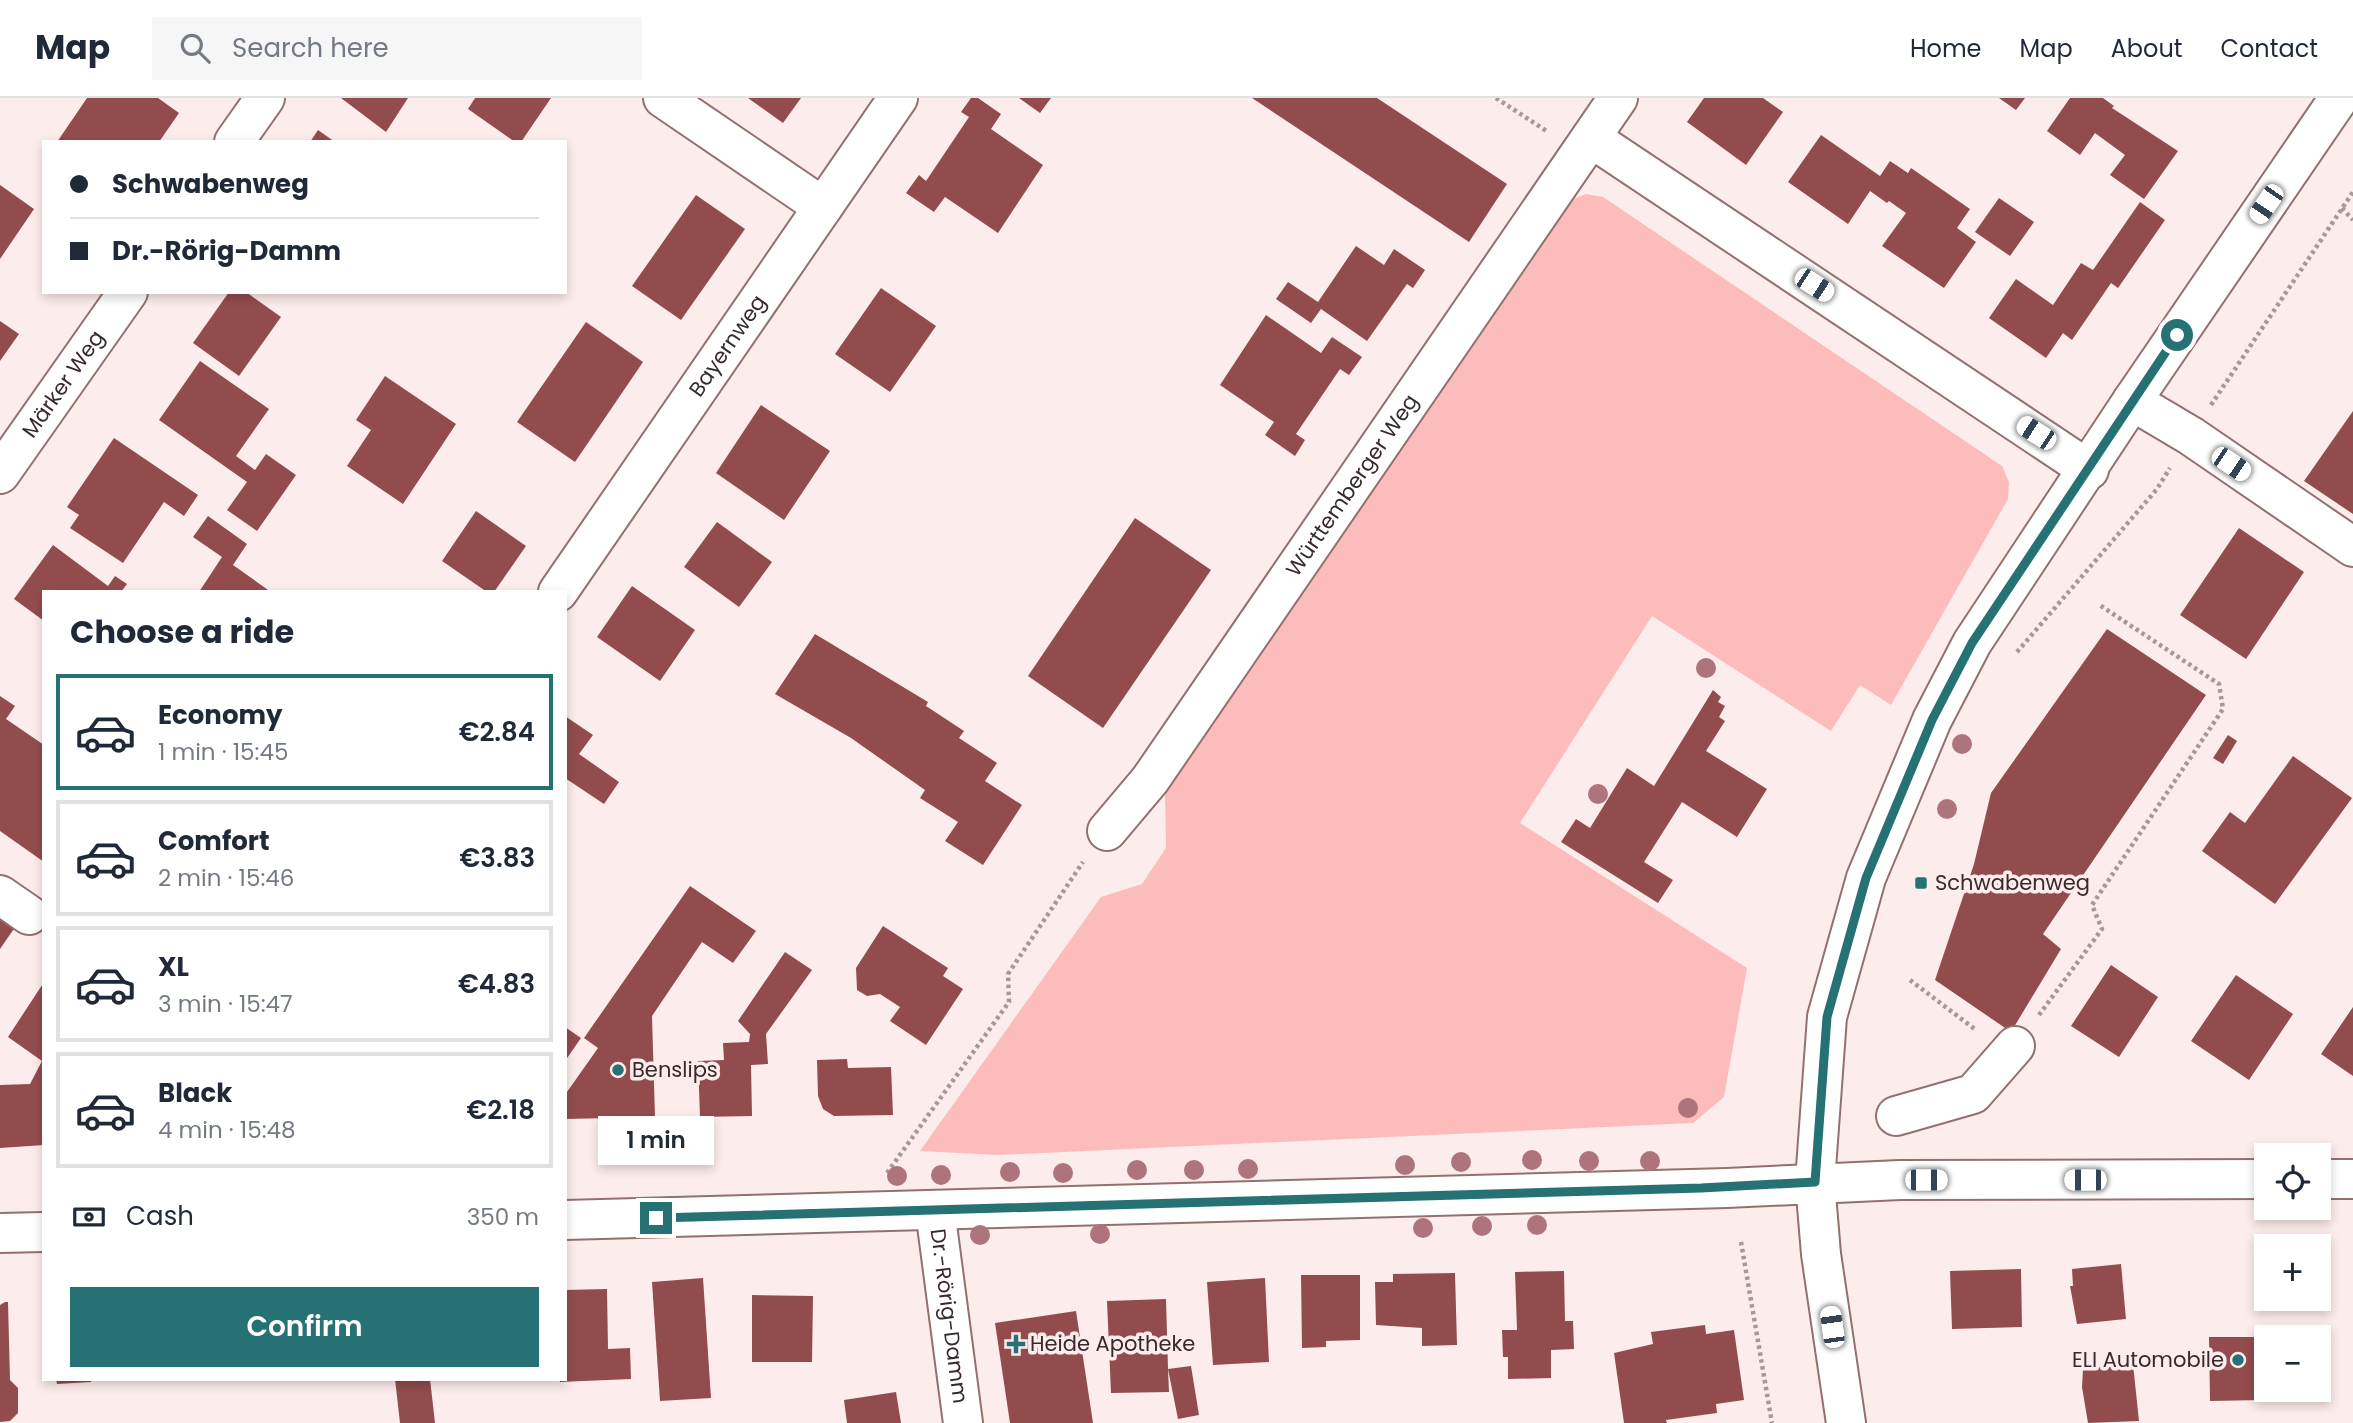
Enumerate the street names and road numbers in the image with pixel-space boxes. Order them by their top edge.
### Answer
street label: Bayernweg [682,289,772,402]
street label: Märker Weg [15,324,111,443]
street label: Württemberger Weg [1279,388,1425,582]
street label: Dr.-Rörig-Damm [924,1227,975,1405]

